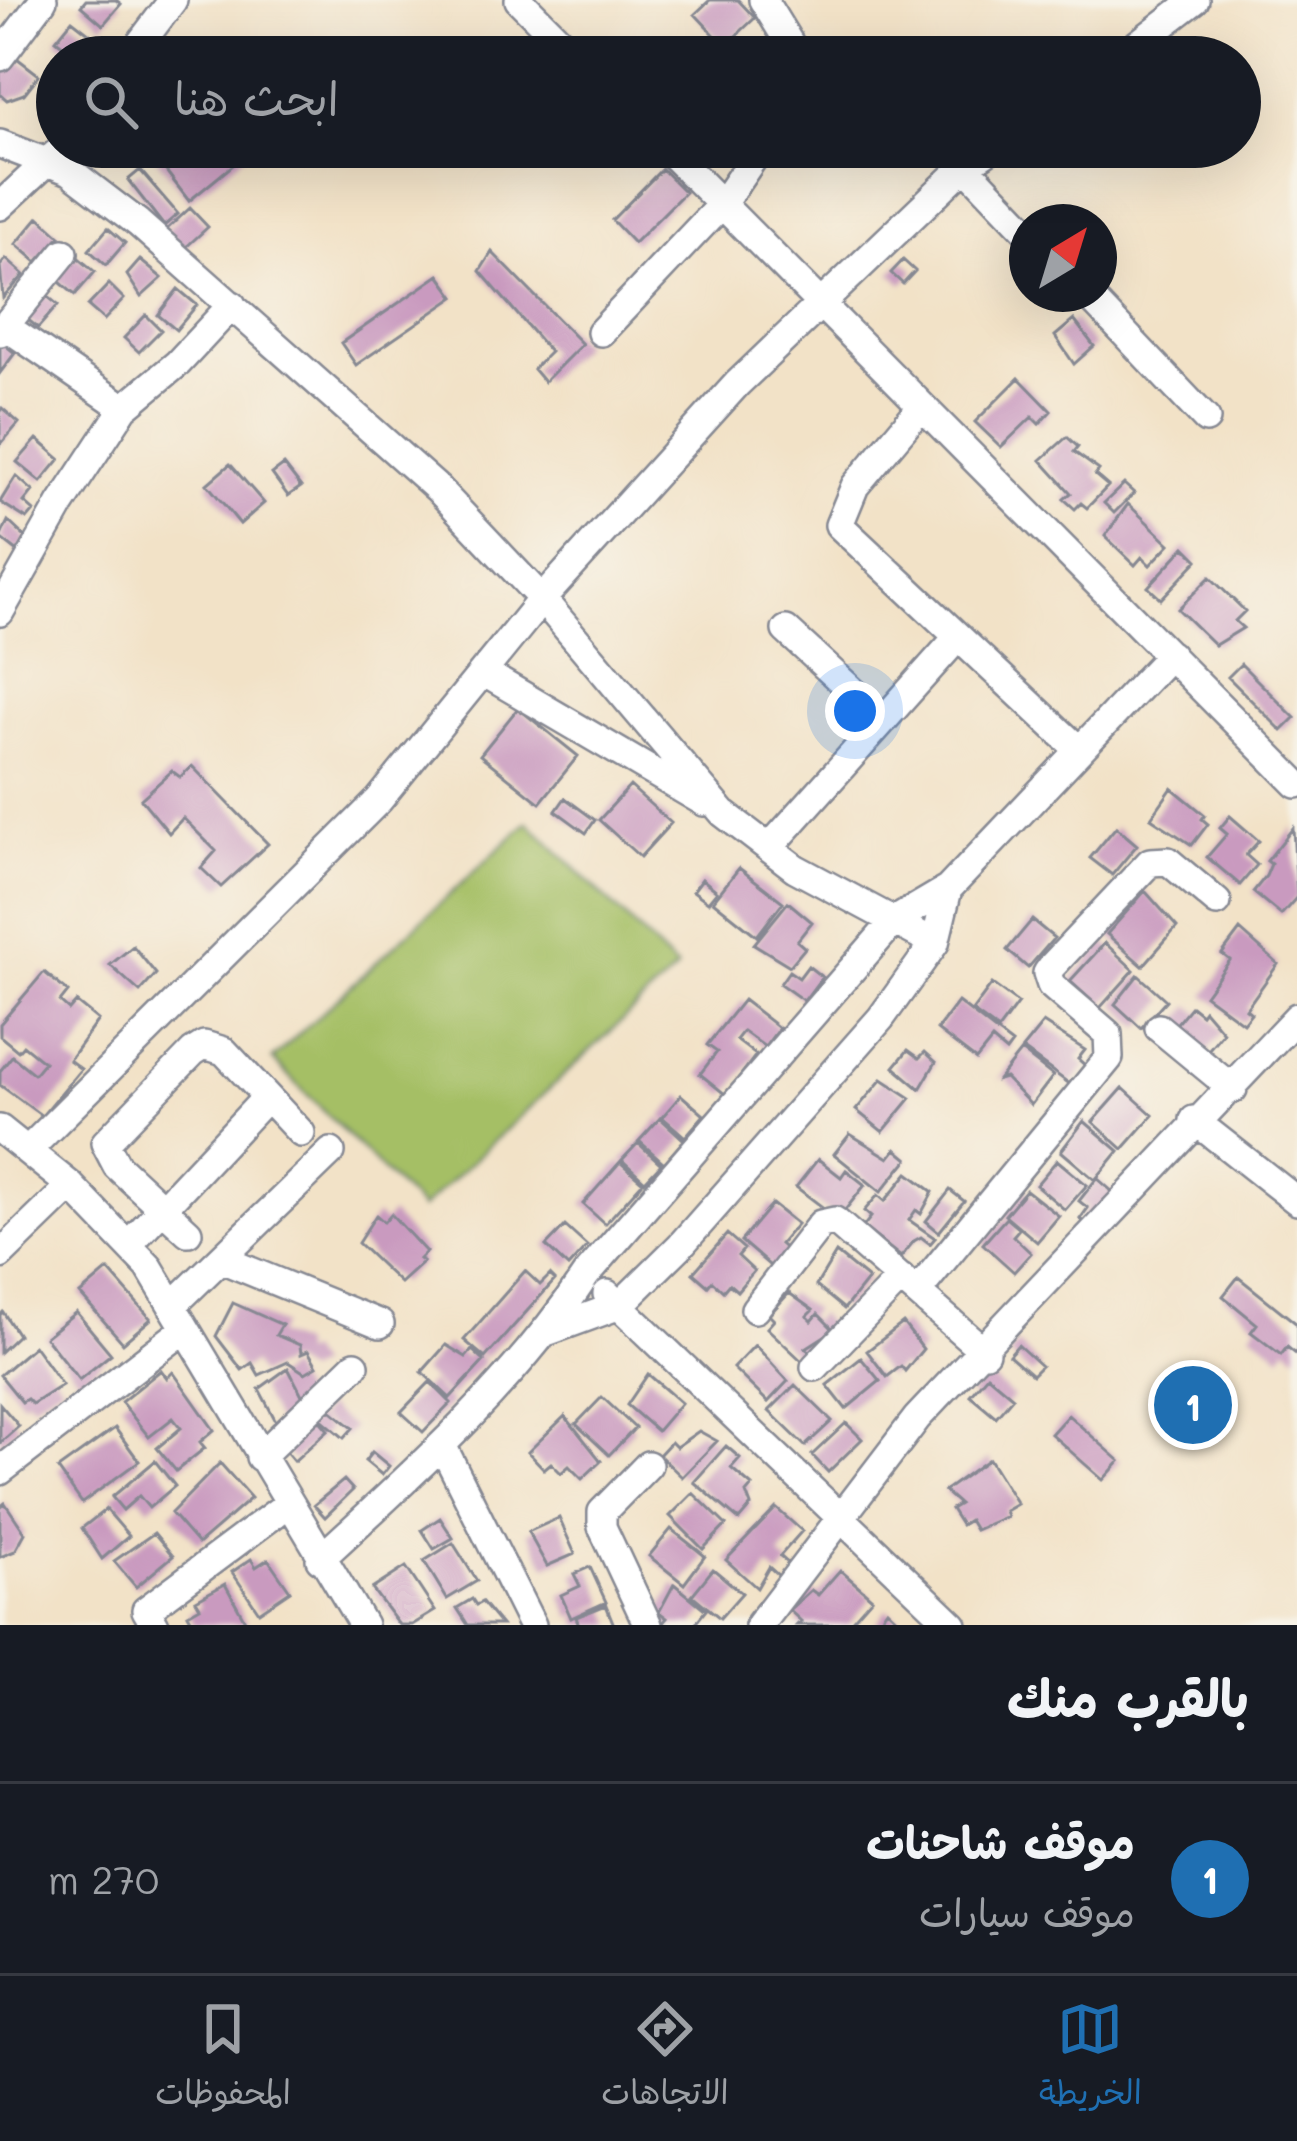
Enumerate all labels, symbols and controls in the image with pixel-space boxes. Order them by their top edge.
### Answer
search box [36,36,1261,168]
text: ابحث هنا [174,68,339,126]
icon: search [78,69,144,135]
north arrow [1009,204,1117,312]
your location [825,681,885,741]
pin: 1 [1154,1360,1232,1450]
text: بالقرب منك [1007,1663,1249,1730]
text: موقف شاحنات [866,1812,1135,1870]
text: 270 m [48,1853,159,1904]
text: 1 [1201,1853,1219,1904]
text: موقف سيارات [919,1886,1135,1937]
tab: المحفوظات [155,1996,291,2122]
tab: الاتجاهات [601,1996,729,2122]
tab: الخريطة [1039,1996,1142,2122]

